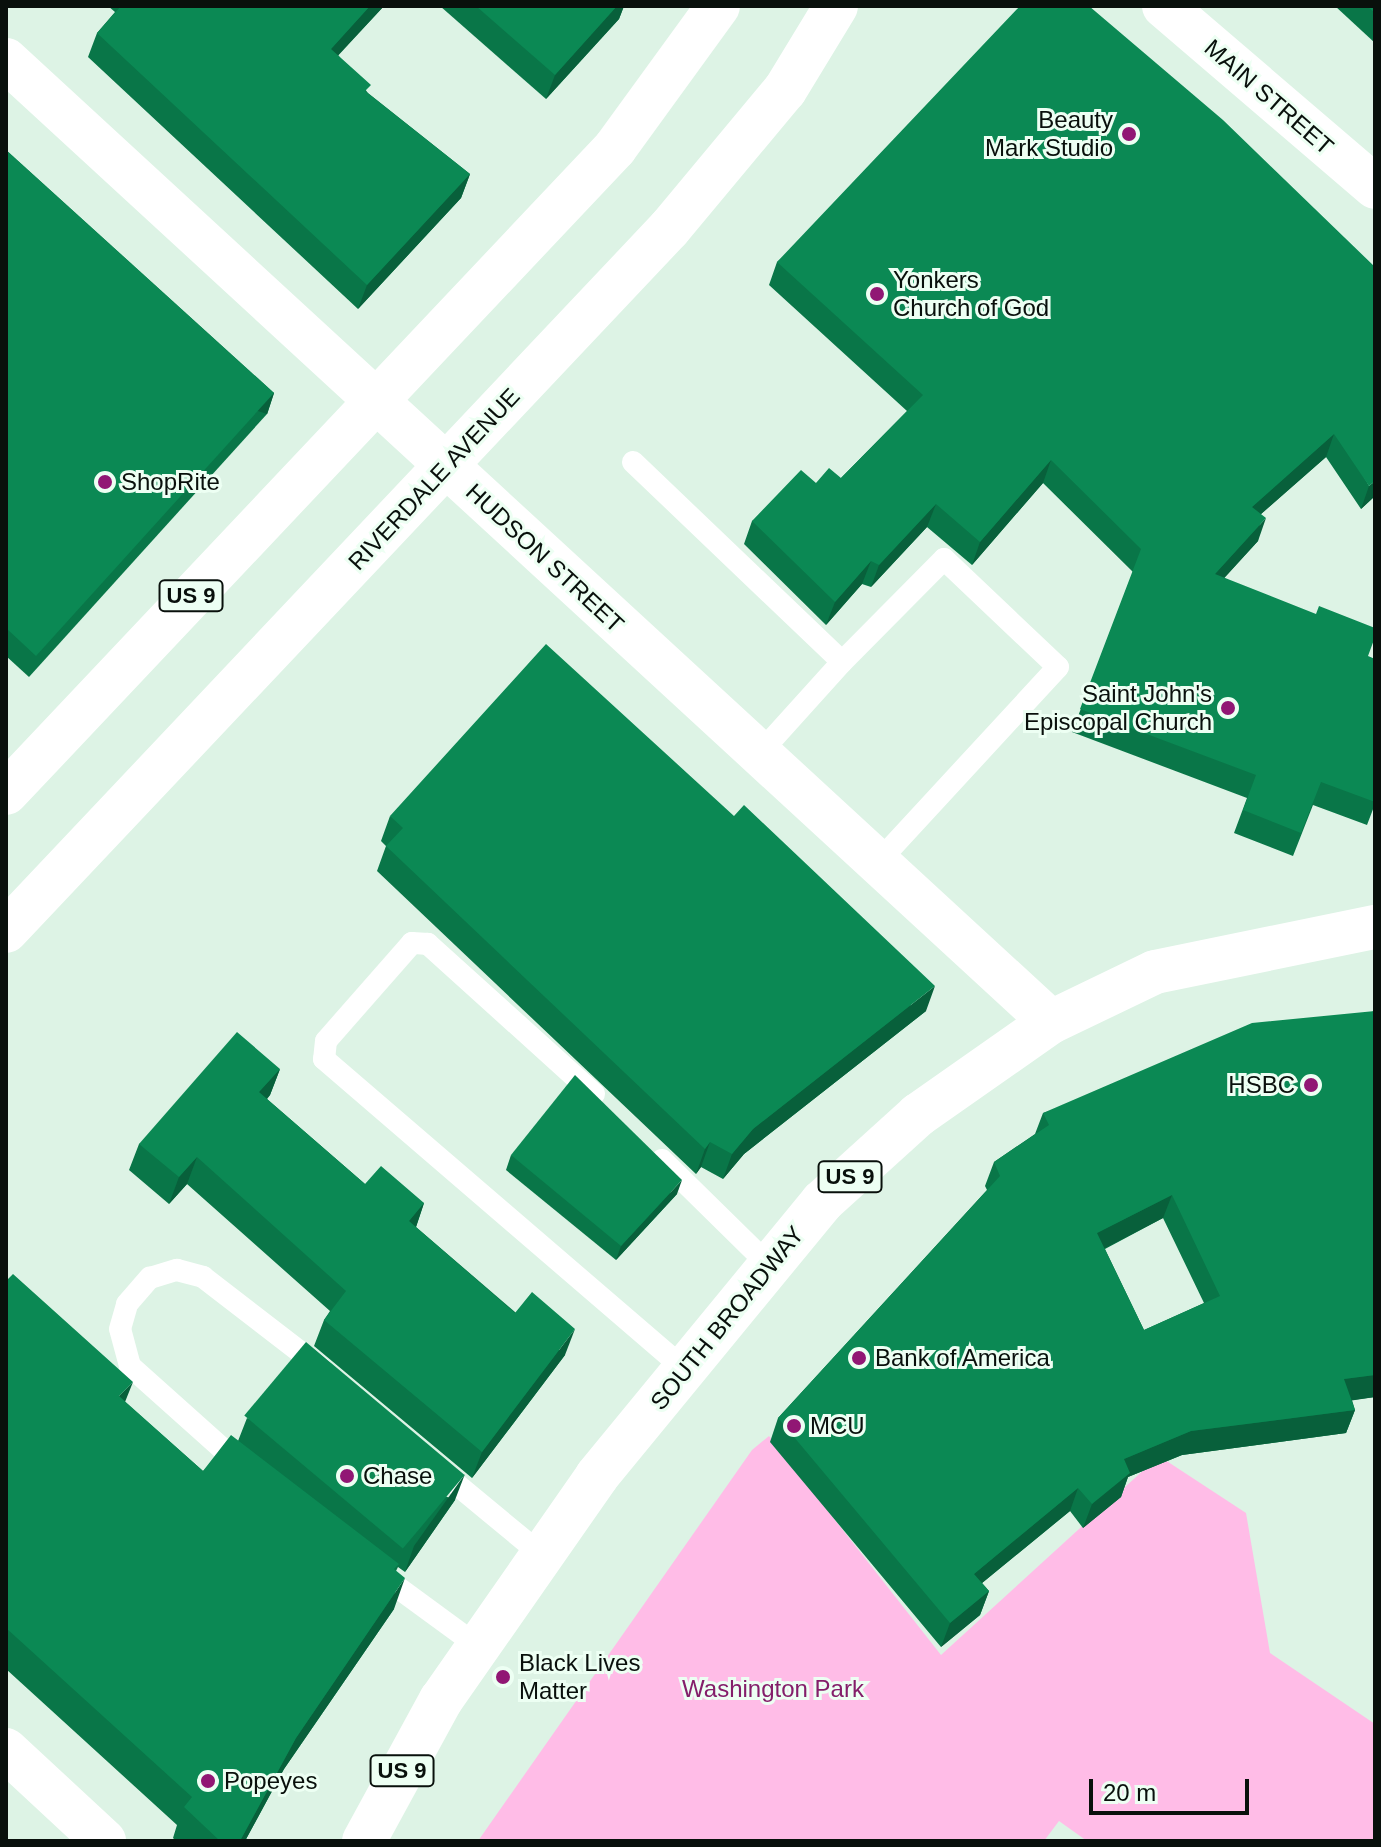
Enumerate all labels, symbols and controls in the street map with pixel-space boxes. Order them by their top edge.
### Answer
street label: MAIN STREET [1199,33,1339,161]
place label: Beauty Mark Studio [985,106,1113,162]
marker: Beauty Mark Studio [1120,125,1138,143]
place label: Yonkers Church of God [893,266,1049,322]
marker: Yonkers Church of God [868,285,886,303]
street label: RIVERDALE AVENUE [342,382,526,576]
place label: ShopRite [121,468,220,496]
marker: ShopRite [96,473,114,491]
street label: HUDSON STREET [460,477,630,639]
road number: US 9 [157,578,225,614]
place label: Saint John's Episcopal Church [1024,680,1212,736]
marker: Saint John's Episcopal Church [1219,699,1237,717]
place label: HSBC [1228,1071,1295,1099]
marker: HSBC [1302,1076,1320,1094]
road number: US 9 [816,1159,884,1195]
street label: SOUTH BROADWAY [644,1220,810,1416]
place label: Bank of America [875,1344,1051,1372]
marker: Bank of America [850,1349,868,1367]
place label: MCU [810,1412,865,1440]
marker: MCU [785,1417,803,1435]
place label: Chase [363,1462,432,1490]
marker: Chase [338,1467,356,1485]
place label: Black Lives Matter [519,1649,640,1705]
marker: Black Lives Matter [494,1668,512,1686]
park label: Washington Park [682,1675,864,1703]
road number: US 9 [368,1753,436,1789]
scale bar [1093,1763,1253,1813]
place label: Popeyes [224,1767,317,1795]
marker: Popeyes [199,1772,217,1790]
text: 20 m [1103,1779,1156,1806]

